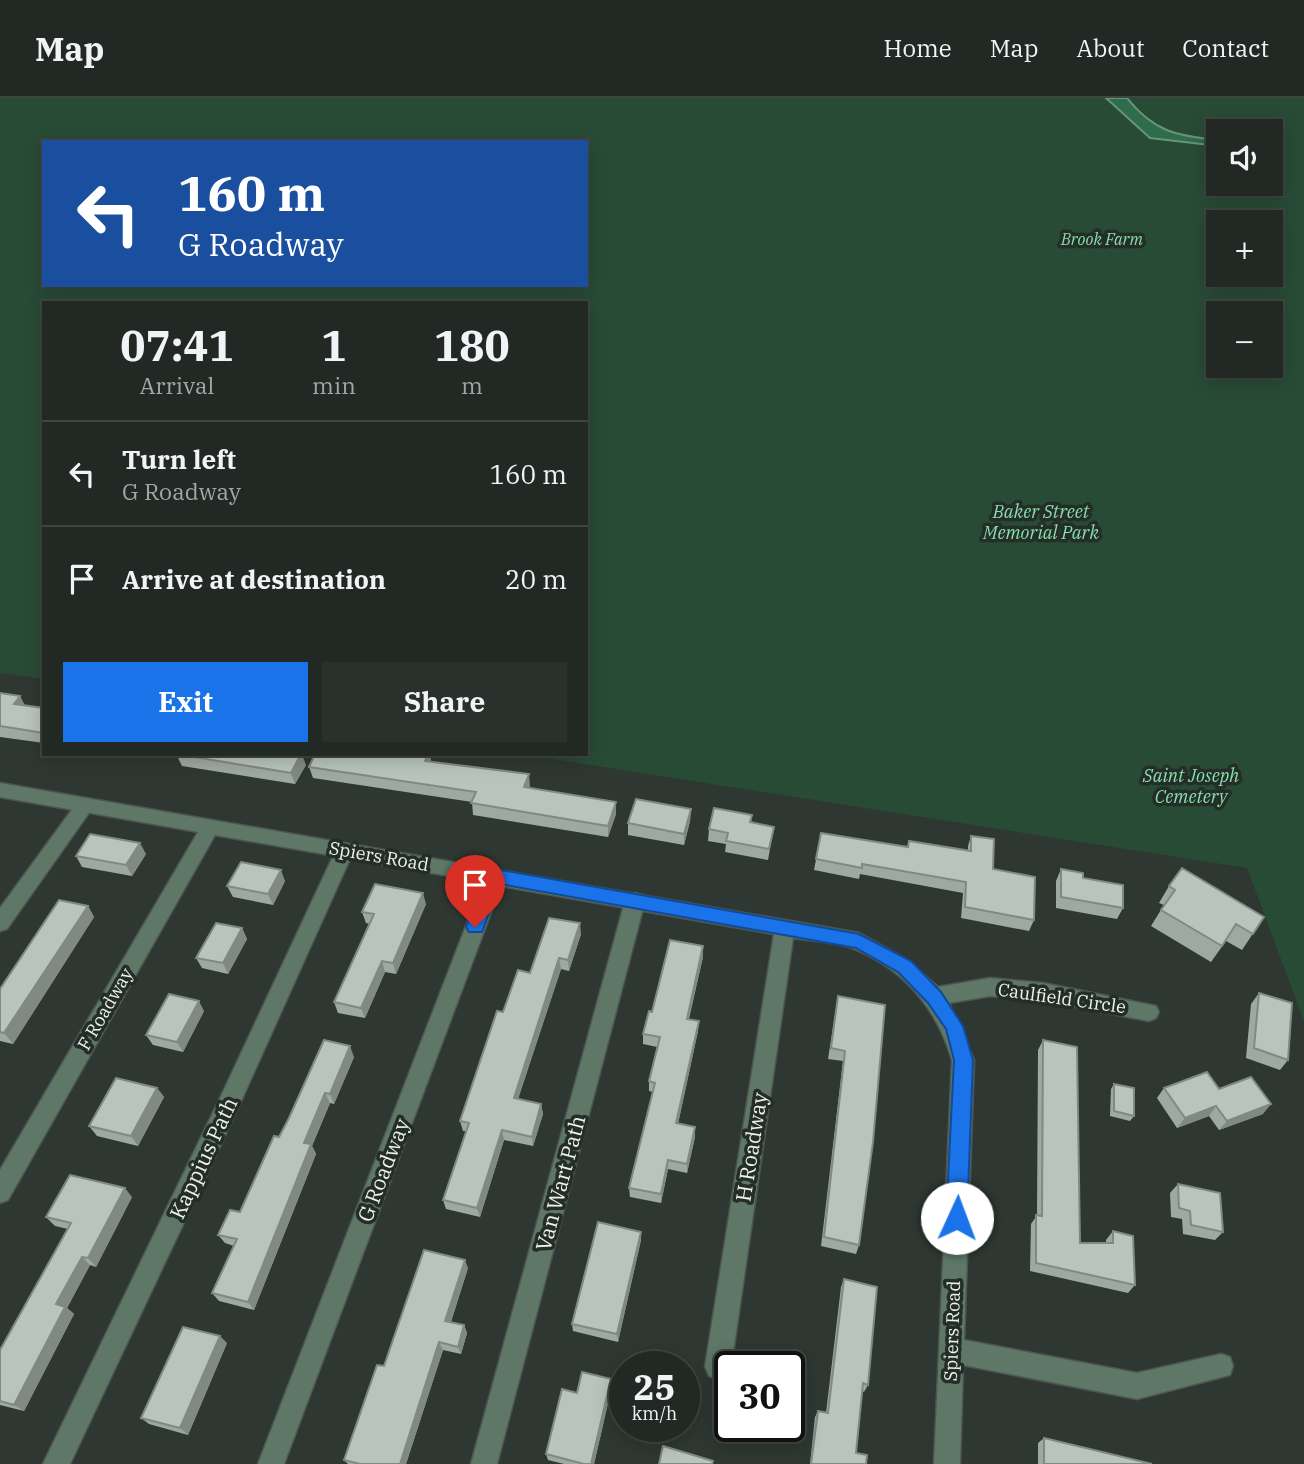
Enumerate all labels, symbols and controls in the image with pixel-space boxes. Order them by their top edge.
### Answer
text: Map [35,27,104,70]
text: Home [884,32,952,64]
text: Map [990,32,1038,64]
text: About [1076,32,1144,64]
text: Contact [1182,32,1269,64]
map controls [1206,119,1283,378]
button: sound [1206,119,1283,196]
text: 160 m [178,161,325,224]
icon: left [63,168,154,259]
button: + [1206,210,1283,287]
text: G Roadway [178,223,344,265]
park label: Brook Farm [1060,229,1144,249]
button: − [1206,301,1283,378]
text: 07:41 [120,318,234,373]
text: 1 [321,318,347,373]
text: 180 [434,318,510,373]
text: Arrival [140,370,214,400]
text: min [312,370,356,400]
text: m [461,370,483,400]
text: Turn left [122,442,236,476]
icon: left [63,455,101,493]
text: 160 m [489,457,567,491]
text: G Roadway [122,476,241,506]
park label: Baker Street Memorial Park [982,500,1099,544]
icon: arrive [63,560,101,598]
text: Arrive at destination [122,562,386,596]
text: 20 m [505,562,567,596]
button: Exit [63,662,308,742]
button: Share [322,662,567,742]
park label: Saint Joseph Cemetery [1142,764,1239,808]
street label: Spiers Road [327,836,431,876]
pin [445,855,505,927]
icon: arrive [456,866,494,904]
street label: F Roadway [72,963,138,1054]
street label: Caulfield Circle [997,978,1127,1018]
street label: H Roadway [729,1090,774,1204]
street label: Kappius Path [163,1093,243,1223]
street label: Van Wart Path [528,1112,592,1254]
street label: G Roadway [350,1114,416,1226]
position arrow [920,1181,994,1255]
street label: Spiers Road [939,1280,965,1382]
speed limit sign: 30 [714,1351,805,1442]
text: 25 [633,1364,676,1410]
text: km/h [632,1402,677,1425]

